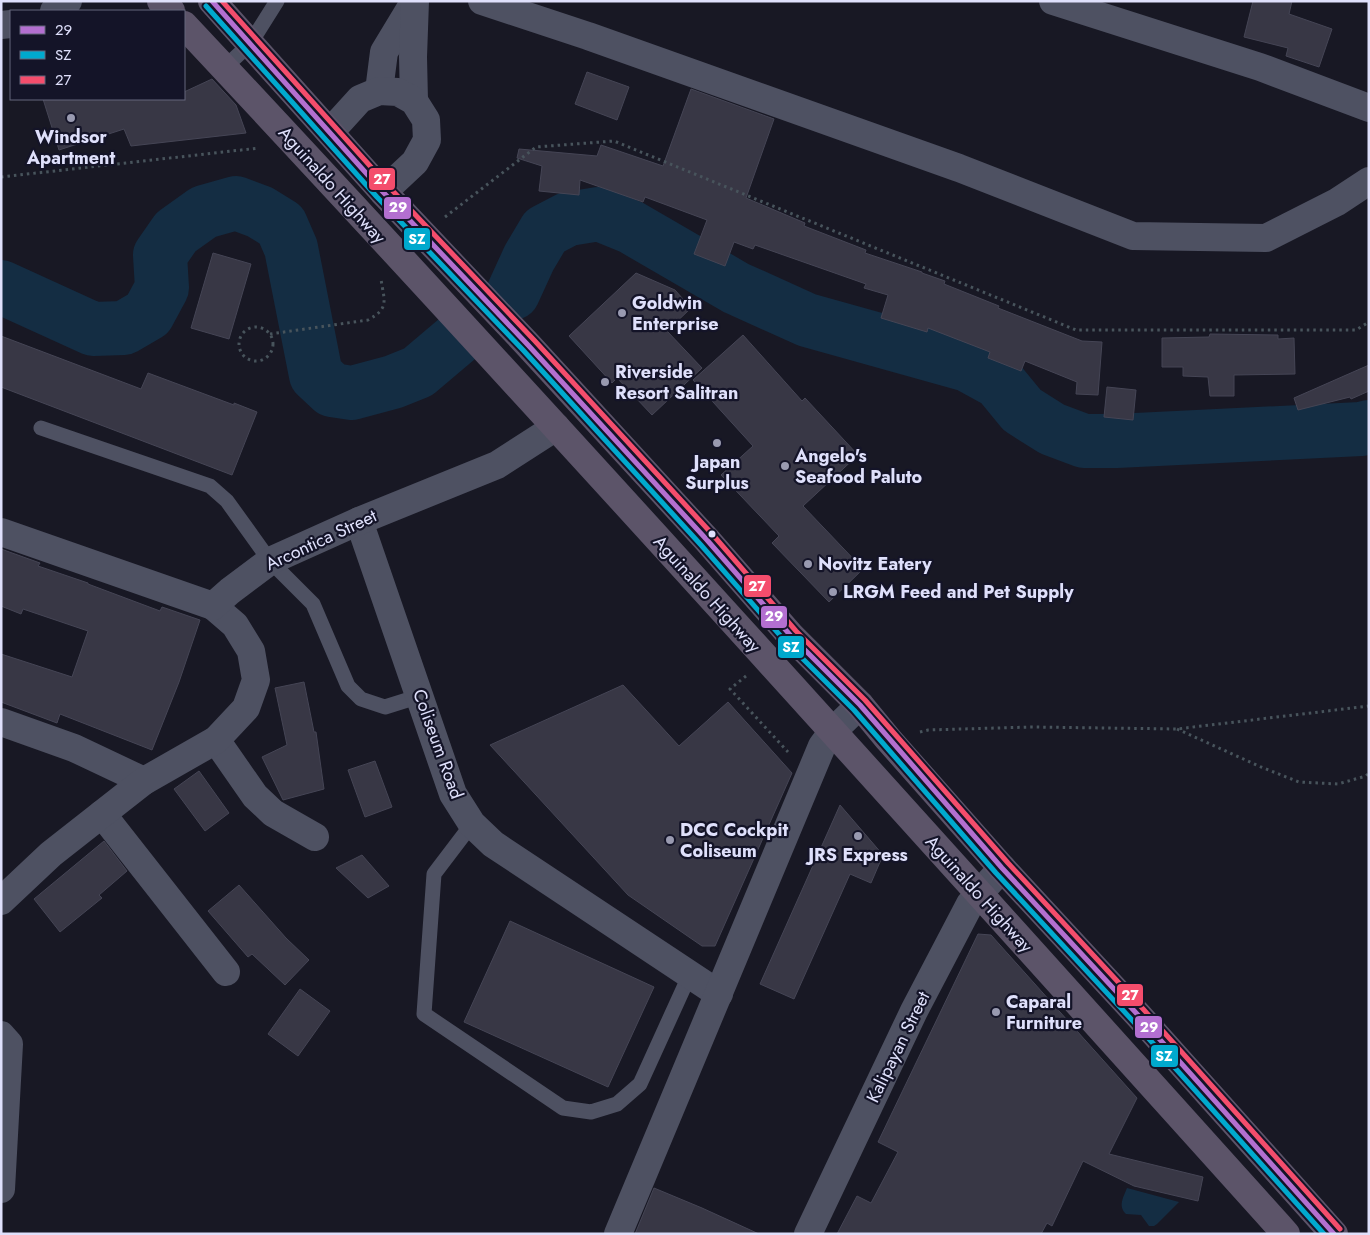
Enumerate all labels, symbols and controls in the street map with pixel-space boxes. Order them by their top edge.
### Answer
legend [10,10,185,100]
text: 29 [55,19,72,41]
text: SZ [55,44,71,66]
text: 27 [55,69,72,91]
marker: Windsor Apartment [65,112,77,124]
street label: Aguinaldo Highway [272,121,392,249]
place label: Windsor Apartment [26,124,115,171]
line badge: 27 [368,167,396,191]
text: 27 [373,169,391,189]
line badge: 29 [383,196,412,220]
text: 29 [389,197,407,217]
line badge: SZ [403,227,431,251]
text: SZ [408,229,426,249]
place label: Goldwin Enterprise [632,290,719,337]
marker: Goldwin Enterprise [616,307,628,319]
place label: Riverside Resort Salitran [615,359,738,406]
marker: Riverside Resort Salitran [599,376,611,388]
marker: Japan Surplus [711,437,723,449]
place label: Angelo's Seafood Paluto [794,443,923,490]
place label: Japan Surplus [685,449,749,496]
marker: Angelo's Seafood Paluto [779,460,791,472]
street label: Arcontica Street [261,503,382,577]
unlabelled marker [707,529,717,539]
street label: Aguinaldo Highway [647,530,767,658]
place label: Novitz Eatery [818,551,932,577]
marker: Novitz Eatery [802,558,814,570]
line badge: 27 [743,574,772,598]
text: 27 [748,576,766,596]
place label: LRGM Feed and Pet Supply [843,579,1074,605]
marker: LRGM Feed and Pet Supply [827,586,839,598]
line badge: 29 [760,605,788,629]
text: 29 [765,606,783,626]
line badge: SZ [777,635,805,659]
text: SZ [782,637,800,657]
street label: Coliseum Road [406,685,470,803]
place label: DCC Cockpit Coliseum [680,817,788,864]
marker: JRS Express [852,830,864,842]
street label: Aguinaldo Highway [919,830,1039,958]
marker: DCC Cockpit Coliseum [664,834,676,846]
place label: JRS Express [805,842,908,868]
line badge: 27 [1116,983,1144,1007]
text: 27 [1121,985,1139,1005]
street label: Kalipayan Street [860,986,936,1107]
place label: Caparal Furniture [1006,989,1082,1036]
marker: Caparal Furniture [990,1006,1002,1018]
line badge: 29 [1134,1015,1163,1039]
text: 29 [1140,1017,1158,1037]
line badge: SZ [1150,1044,1179,1068]
text: SZ [1155,1046,1173,1066]

